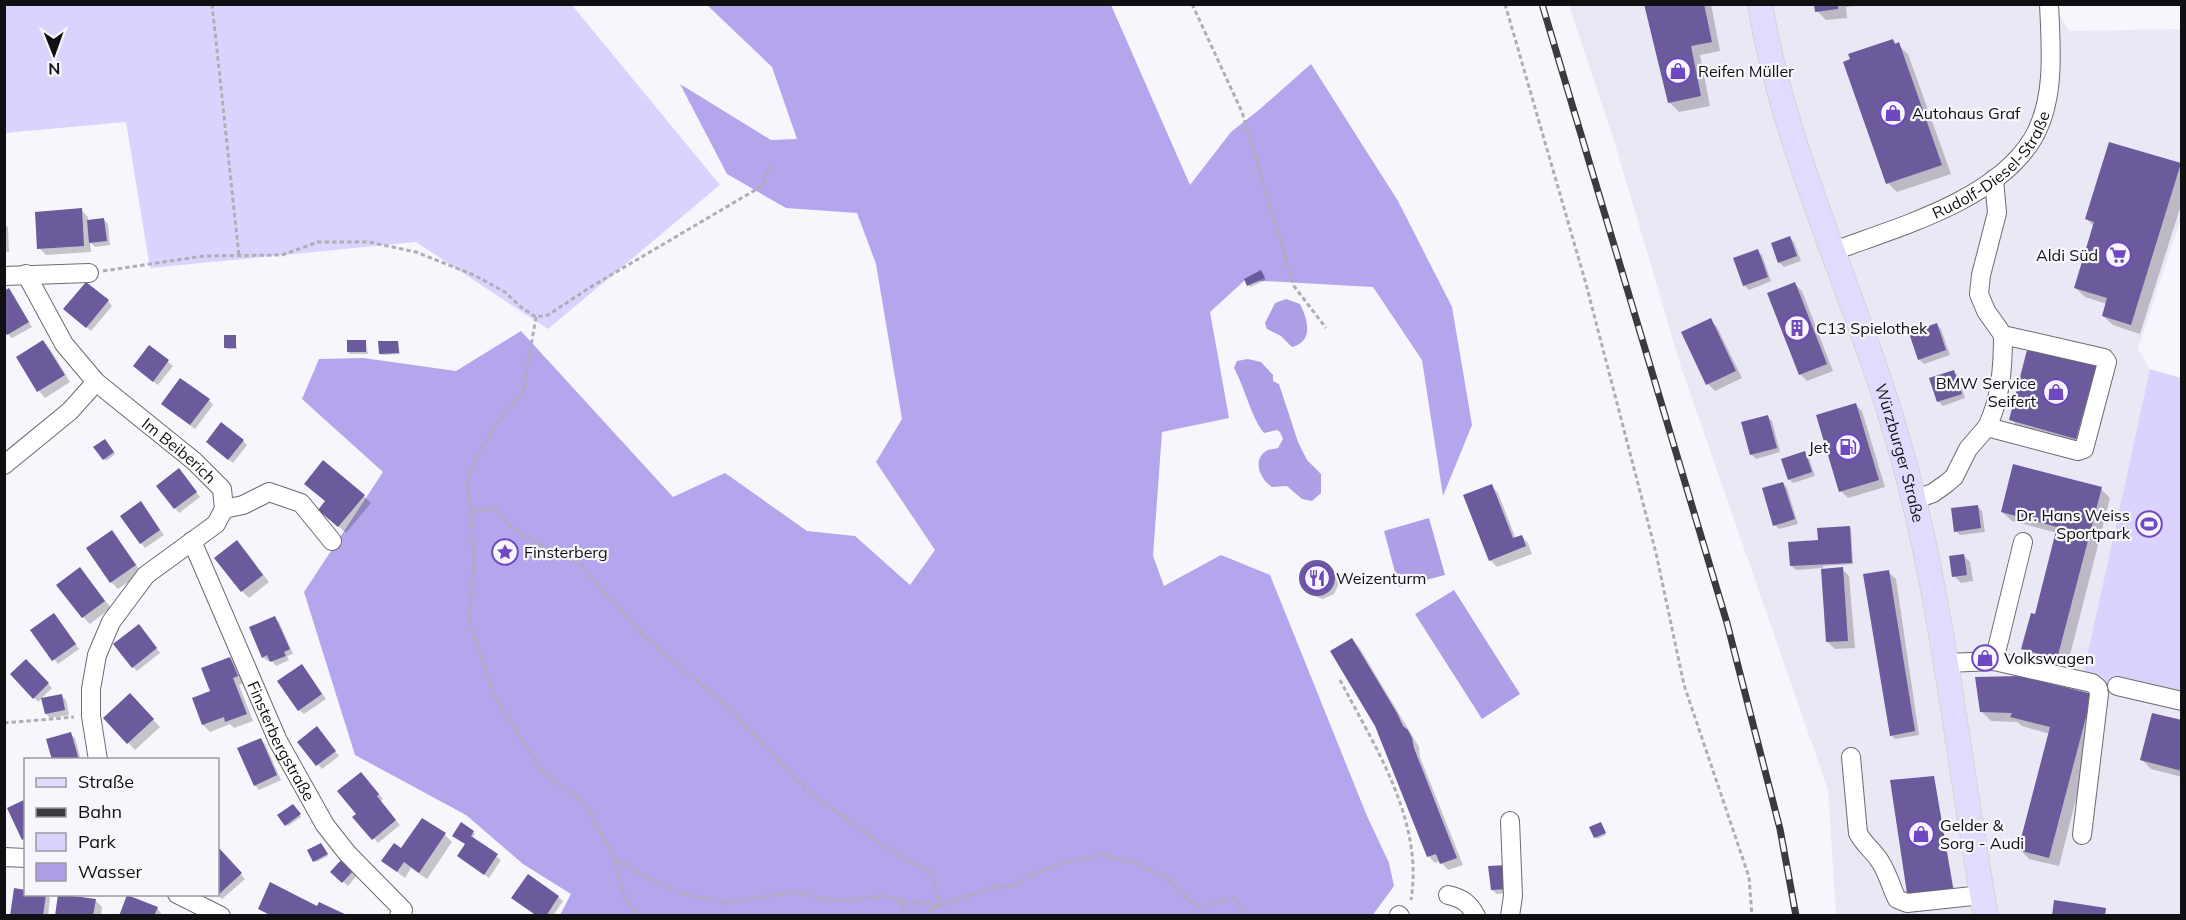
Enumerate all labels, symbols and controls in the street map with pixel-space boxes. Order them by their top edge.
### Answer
north arrow [24,24,84,84]
shop icon: Reifen Müller [1663,56,1693,86]
text: N [48,59,60,79]
place label: Reifen Müller [1698,61,1794,81]
shop icon: Autohaus Graf [1878,98,1908,128]
place label: Autohaus Graf [1912,103,2021,123]
street label: Rudolf-Diesel-Straße [1929,109,2054,223]
supermarket icon: Aldi Süd [2103,240,2133,270]
place label: Aldi Süd [2036,245,2098,265]
building icon: C13 Spielothek [1782,313,1812,343]
place label: C13 Spielothek [1816,318,1928,338]
place label: BMW Service Seifert [1936,373,2036,411]
shop icon: BMW Service Seifert [2041,377,2071,407]
street label: Würzburger Straße [1871,381,1929,524]
street label: Im Beiberich [138,413,220,487]
fuel station icon: Jet [1833,432,1863,462]
place label: Jet [1808,437,1828,457]
place label: Dr. Hans Weiss Sportpark [2016,505,2131,543]
sports icon: Dr. Hans Weiss Sportpark [2134,509,2164,539]
place icon: Finsterberg [490,537,520,567]
place label: Finsterberg [524,542,608,562]
restaurant icon: Weizenturm [1302,563,1332,593]
place label: Weizenturm [1336,568,1426,588]
shop icon: Volkswagen [1970,643,2000,673]
place label: Volkswagen [2004,648,2094,668]
street label: Finsterbergstraße [243,678,319,804]
legend [24,758,219,896]
text: Straße [78,770,134,793]
text: Bahn [78,800,122,823]
place label: Gelder & Sorg - Audi [1940,815,2024,853]
shop icon: Gelder & Sorg - Audi [1906,819,1936,849]
text: Park [78,830,117,853]
text: Wasser [78,860,142,883]

